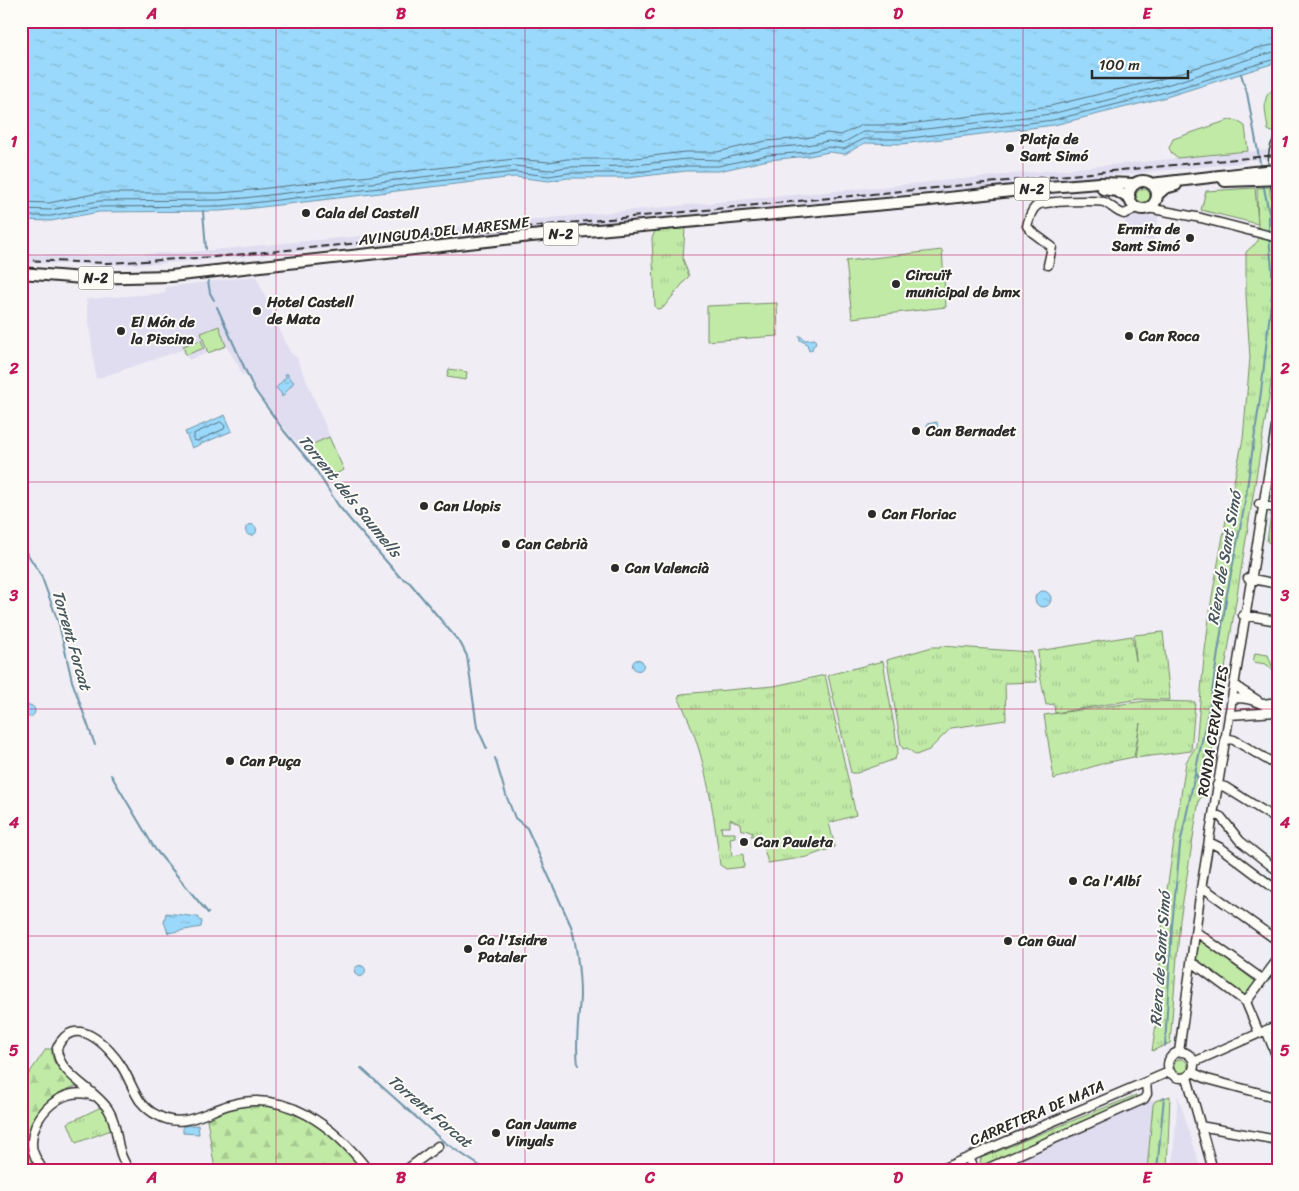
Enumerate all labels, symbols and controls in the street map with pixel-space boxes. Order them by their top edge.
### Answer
text: A [146,0,157,28]
text: B [396,0,407,28]
text: C [644,0,656,28]
text: D [893,0,903,28]
text: E [1143,0,1153,28]
scale bar [1092,48,1188,80]
text: 100 m [1099,52,1140,78]
place label: Platja de Sant Simó [1019,126,1089,169]
text: 1 [11,127,18,156]
text: 1 [1282,127,1289,156]
marker: Platja de Sant Simó [1004,142,1016,154]
road number: N-2 [1014,178,1050,200]
place label: Cala del Castell [315,200,419,226]
marker: Cala del Castell [300,207,312,219]
street label: AVINGUDA DEL MARESME [356,209,532,253]
place label: Ermita de Sant Simó [1111,216,1181,259]
road number: N-2 [544,222,578,245]
marker: Ermita de Sant Simó [1184,232,1196,244]
place label: Circuït municipal de bmx [905,262,1021,305]
road number: N-2 [78,266,114,290]
marker: Circuït municipal de bmx [890,278,902,290]
place label: Hotel Castell de Mata [266,289,354,332]
marker: Hotel Castell de Mata [251,305,263,317]
place label: El Món de la Piscina [130,309,195,352]
place label: Can Roca [1138,323,1200,349]
marker: El Món de la Piscina [115,325,127,337]
marker: Can Roca [1123,330,1135,342]
text: 2 [8,354,19,383]
text: 2 [1279,354,1290,383]
place label: Can Bernadet [925,418,1017,444]
marker: Can Bernadet [910,425,922,437]
water label: Torrent dels Saumells [291,428,410,566]
water label: Riera de Sant Simó [1198,486,1250,627]
place label: Can Llopis [433,493,502,519]
marker: Can Llopis [418,500,430,512]
place label: Can Floriac [881,501,957,527]
marker: Can Floriac [866,508,878,520]
place label: Can Cebrià [515,531,588,557]
marker: Can Cebrià [500,538,512,550]
place label: Can Valencià [624,555,710,581]
marker: Can Valencià [609,562,621,574]
text: 3 [9,581,19,610]
text: 3 [1280,581,1290,610]
water label: Torrent Forcat [44,587,101,695]
street label: RONDA CERVANTES [1190,664,1236,798]
place label: Can Puça [239,748,301,774]
marker: Can Puça [224,755,236,767]
text: 4 [8,808,19,837]
text: 4 [1279,808,1290,837]
place label: Can Pauleta [753,829,833,855]
marker: Can Pauleta [738,836,750,848]
place label: Ca l'Albí [1082,868,1142,894]
marker: Ca l'Albí [1067,875,1079,887]
water label: Riera de Sant Simó [1141,888,1179,1027]
place label: Ca l'Isidre Pataler [477,927,548,970]
place label: Can Gual [1017,928,1077,954]
marker: Can Gual [1002,935,1014,947]
marker: Ca l'Isidre Pataler [462,943,474,955]
text: 5 [9,1036,19,1065]
text: 5 [1280,1036,1290,1065]
water label: Torrent Forcat [381,1067,480,1156]
street label: CARRETERA DE MATA [966,1073,1108,1153]
place label: Can Jaume Vinyals [505,1111,577,1154]
marker: Can Jaume Vinyals [490,1127,502,1139]
text: A [146,1163,157,1191]
text: B [396,1163,407,1191]
text: C [644,1163,656,1191]
text: D [893,1163,903,1191]
text: E [1143,1163,1153,1191]

